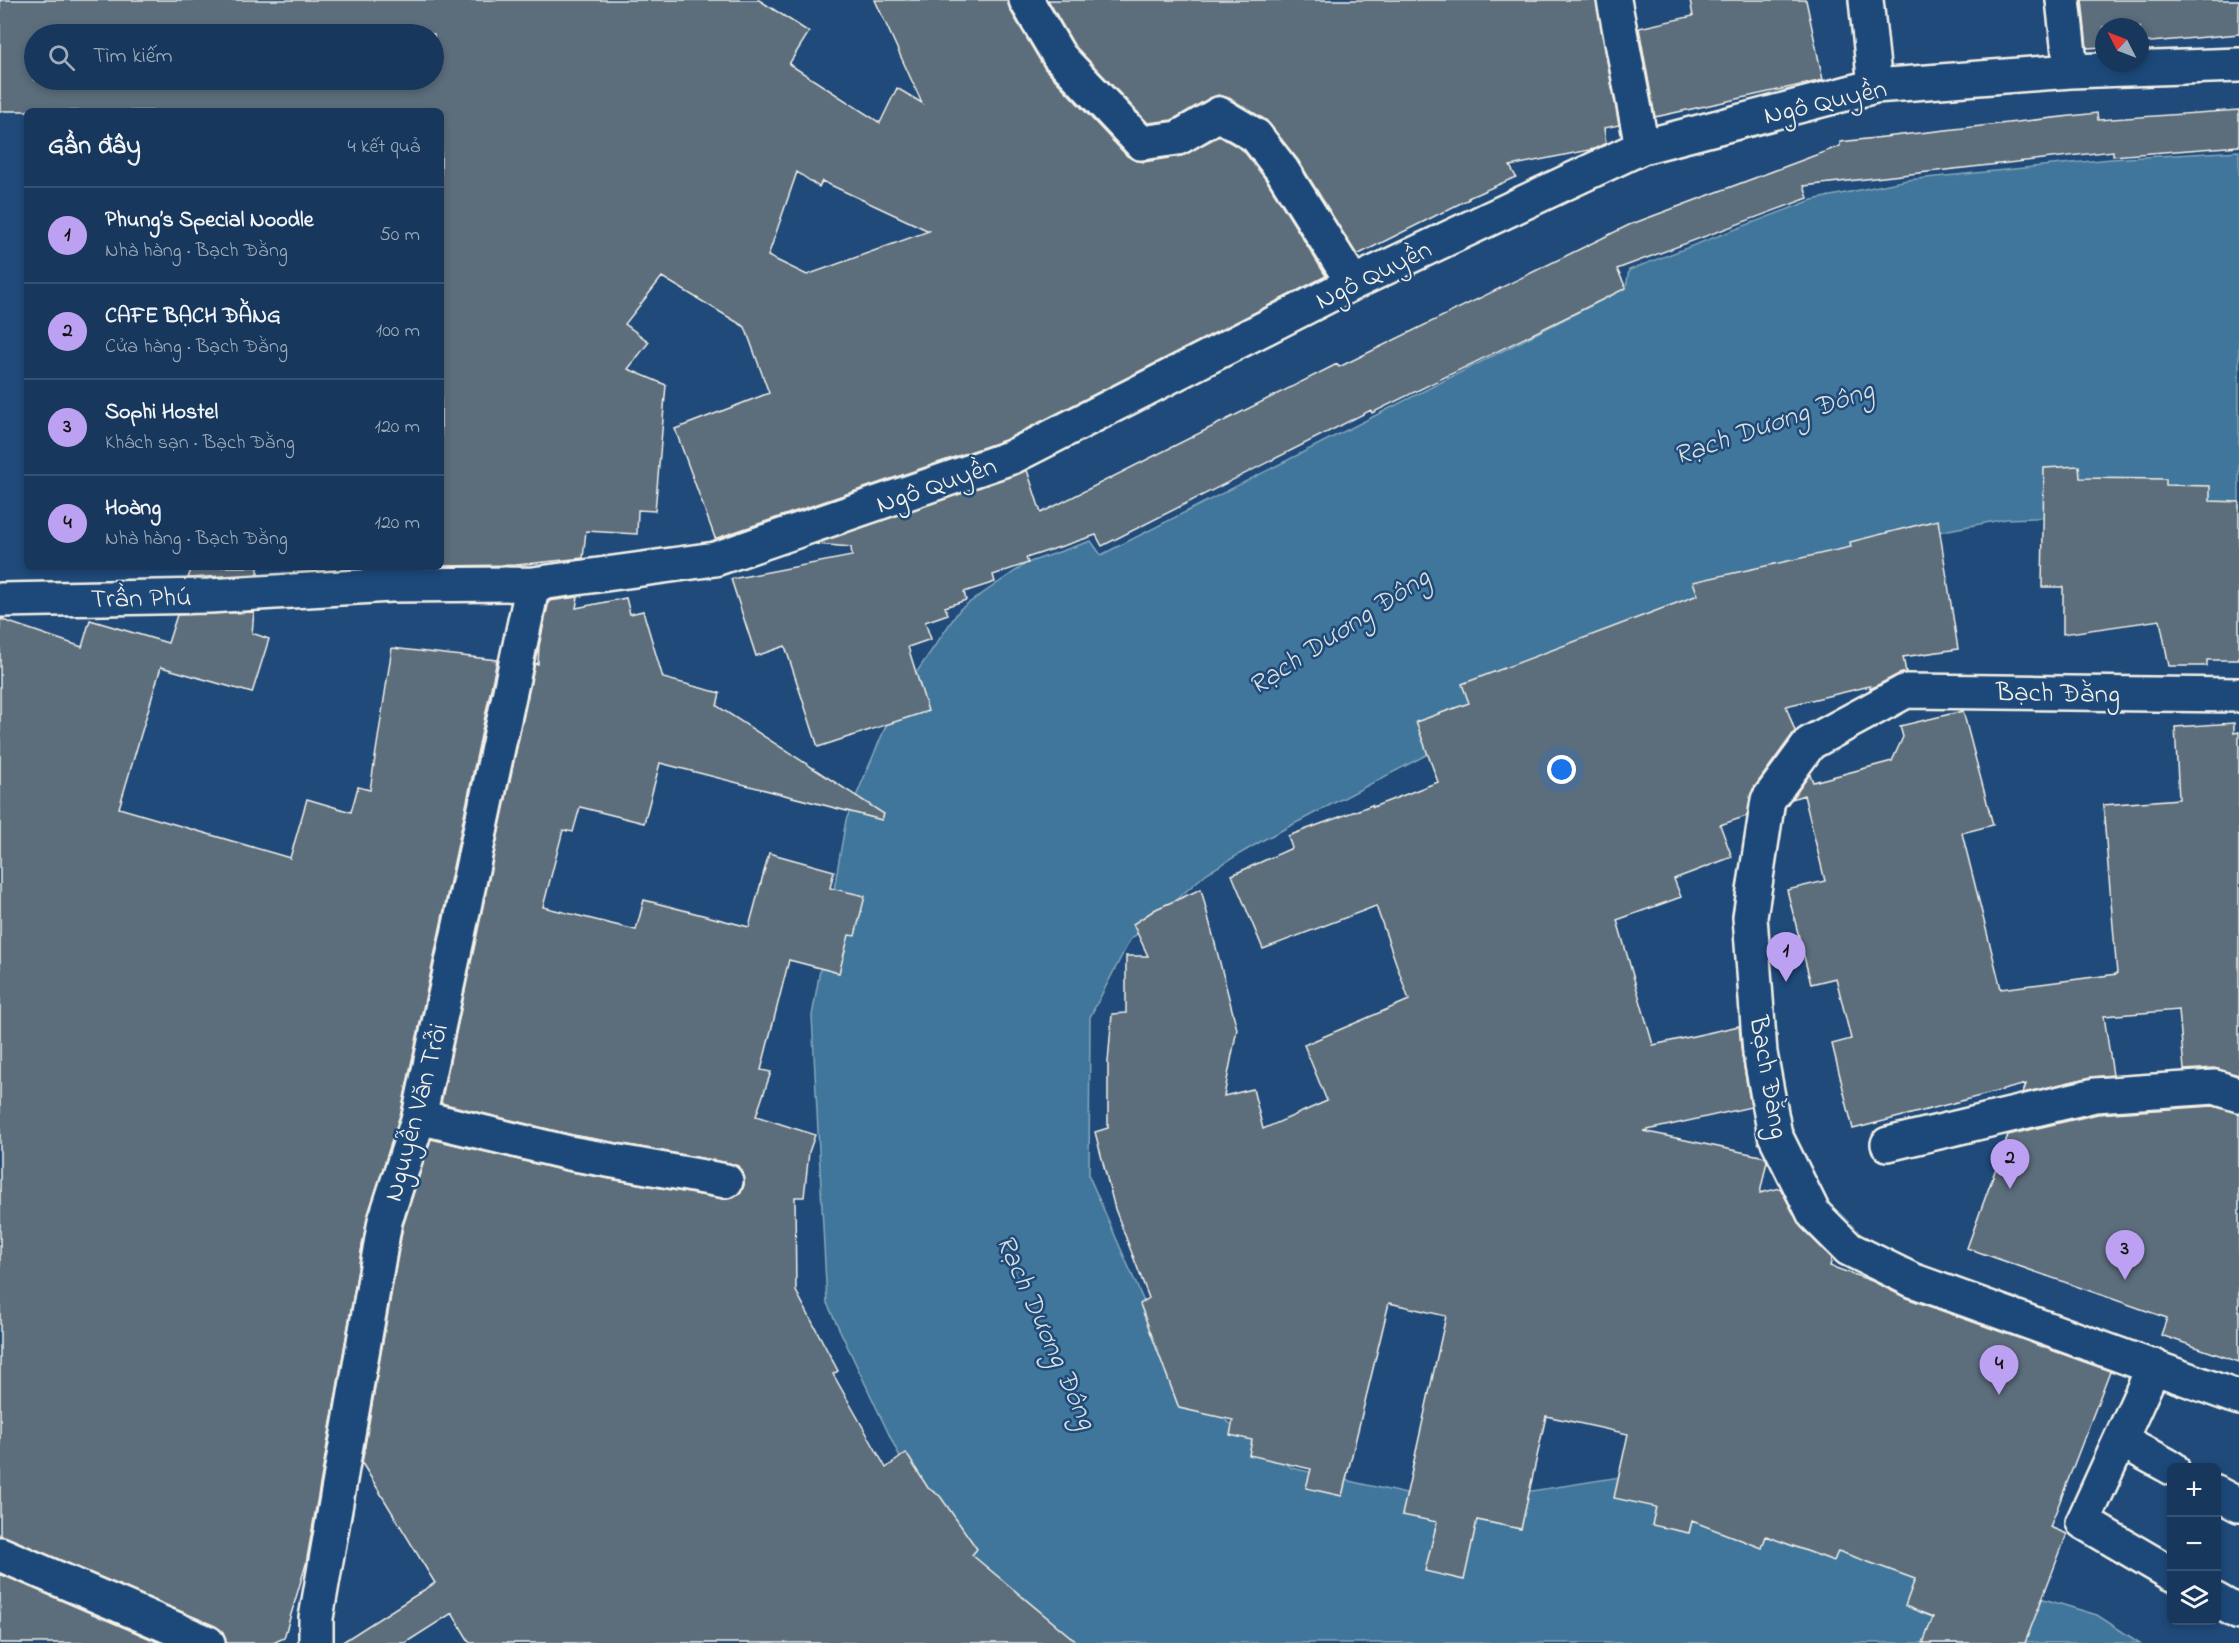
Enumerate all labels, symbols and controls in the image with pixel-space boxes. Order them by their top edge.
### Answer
north arrow [2095,18,2149,72]
search box [24,24,444,90]
icon: search [45,41,78,74]
text: Tìm kiếm [93,41,173,73]
street label: Ngô Quyền [1760,70,1891,137]
text: Gần đây [48,128,141,166]
text: 4 kết quả [348,133,420,162]
text: Phung’s Special Noodle [105,205,314,237]
text: 1 [64,221,71,250]
text: 50 m [379,221,420,250]
street label: Ngô Quyền [1309,231,1439,321]
text: Nhà hàng · Bạch Đằng [105,237,288,266]
text: CAFE BẠCH ĐẰNG [105,301,281,333]
text: 2 [63,317,72,346]
text: 100 m [376,317,420,346]
text: Cửa hàng · Bạch Đằng [105,333,288,362]
water label: Rạch Dương Đông [1669,370,1881,478]
text: Sophi Hostel [105,397,218,429]
text: 3 [63,413,72,442]
text: 120 m [375,413,420,442]
text: Khách sạn · Bạch Đằng [105,429,295,458]
street label: Ngô Quyền [871,448,1002,525]
text: Hoàng [105,493,161,525]
text: 4 [63,509,72,538]
text: 120 m [375,509,420,538]
text: Nhà hàng · Bạch Đằng [105,525,288,554]
water label: Rạch Dương Đông [1241,558,1440,707]
street label: Trần Phú [90,579,192,620]
street label: Bạch Đằng [1995,674,2120,715]
your location [1547,755,1576,784]
pin: 1 [1766,932,1806,982]
street label: Bạch Đằng [1737,1012,1798,1142]
street label: Nguyễn Văn Trỗi [375,1019,460,1206]
pin: 2 [1990,1140,2030,1189]
water label: Rạch Dương Đông [984,1228,1107,1438]
pin: 3 [2106,1230,2144,1280]
pin: 4 [1980,1346,2018,1395]
map controls [2167,1463,2221,1625]
button: + [2167,1463,2221,1517]
button: − [2167,1517,2221,1571]
button: layers [2167,1571,2221,1625]

